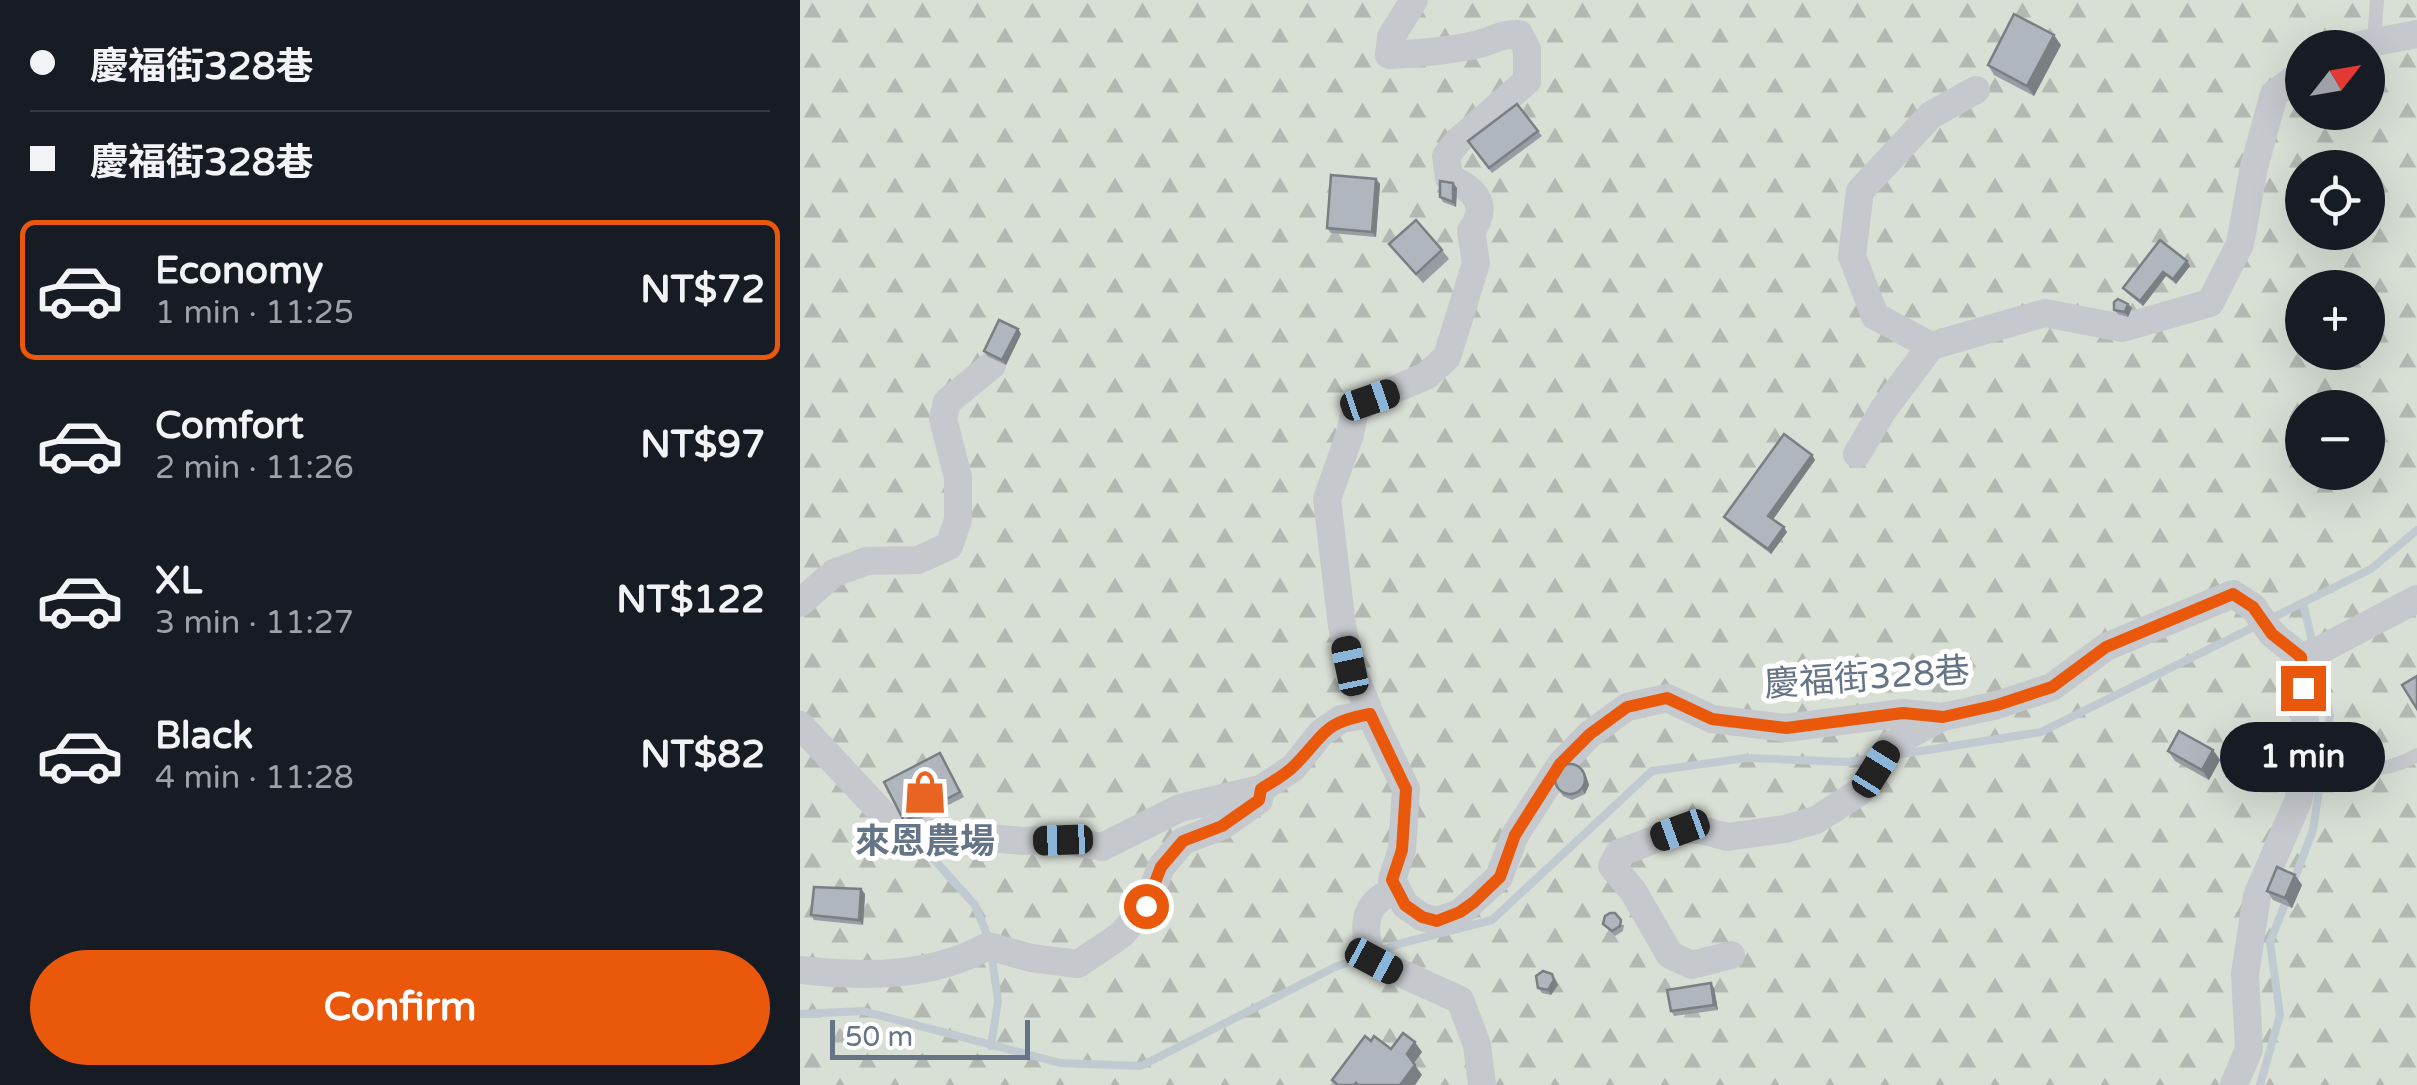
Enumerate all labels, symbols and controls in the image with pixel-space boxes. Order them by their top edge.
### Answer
north arrow [2285,30,2385,130]
map controls [2285,30,2385,490]
text: 慶福街328巷 [90,44,314,90]
text: 慶福街328巷 [90,140,314,186]
button: locate [2285,150,2385,250]
icon: car [35,245,125,335]
text: Economy [155,248,323,294]
text: NT$72 [640,267,765,313]
button: + [2285,270,2385,370]
text: 1 min · 11:25 [155,294,354,332]
car [1337,376,1403,424]
button: − [2285,390,2385,490]
icon: car [35,400,125,490]
text: Comfort [155,403,304,449]
text: NT$97 [640,422,765,468]
text: 2 min · 11:26 [155,449,354,487]
icon: car [35,555,125,645]
text: XL [155,558,202,604]
text: NT$122 [616,577,765,623]
text: 3 min · 11:27 [155,604,354,642]
car [1329,634,1371,698]
street label: 慶福街328巷 [1763,650,1971,706]
route end [2281,666,2326,711]
icon: car [35,710,125,800]
text: Black [155,713,253,759]
callout: 1 min [2220,723,2386,793]
text: NT$82 [640,732,765,778]
car [1847,736,1905,802]
text: 1 min [2260,738,2345,776]
text: 4 min · 11:28 [155,759,354,797]
shop icon: 來恩農場 [901,768,949,816]
car [1647,806,1713,854]
place label: 來恩農場 [855,821,995,863]
car [1032,824,1094,856]
route start [1124,884,1169,929]
car [1340,934,1408,988]
button: Confirm [30,950,770,1065]
scale bar [830,1015,1030,1060]
text: 50 m [845,1020,913,1054]

